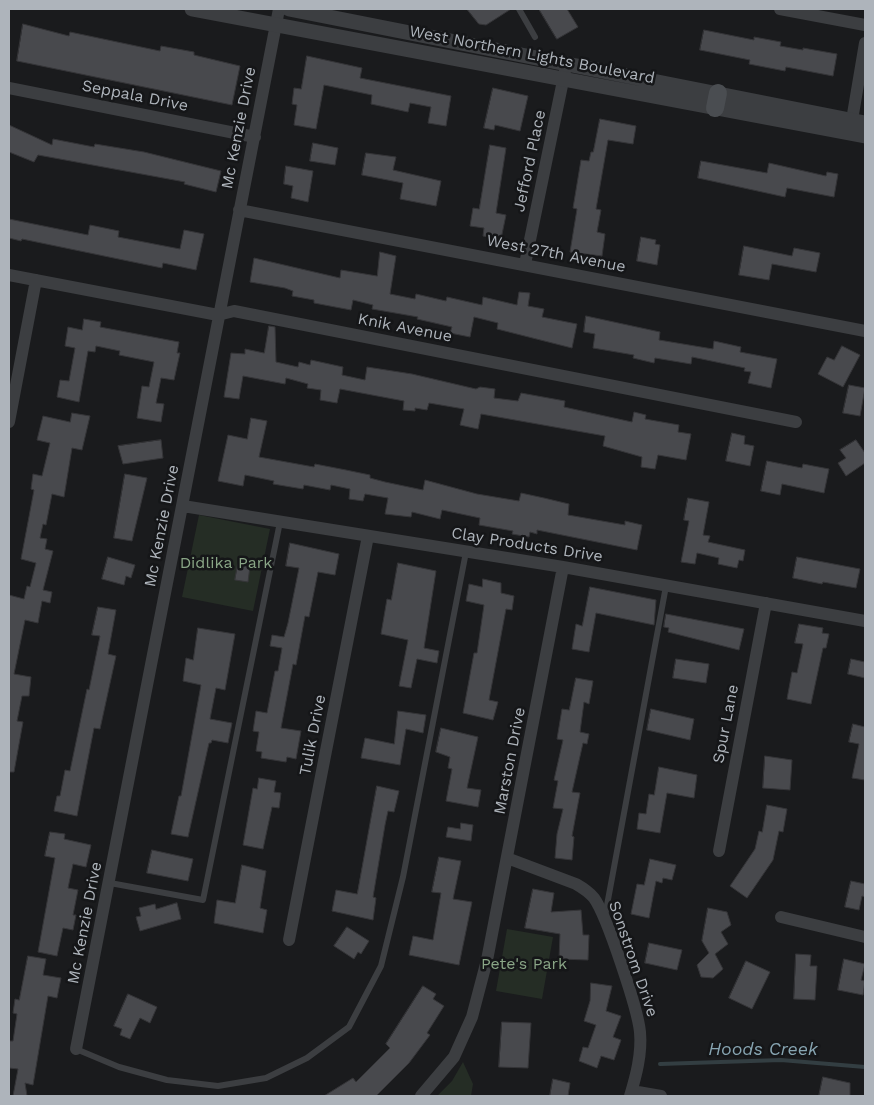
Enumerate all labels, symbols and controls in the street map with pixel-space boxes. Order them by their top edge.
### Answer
street label: West Northern Lights Boulevard [408,22,656,88]
street label: Mc Kenzie Drive [218,65,260,191]
street label: Seppala Drive [80,76,190,116]
street label: Jefford Place [510,108,550,214]
street label: West 27th Avenue [485,231,627,277]
street label: Knik Avenue [356,309,454,347]
street label: Mc Kenzie Drive [141,463,183,589]
street label: Clay Products Drive [450,524,604,566]
park label: Didlika Park [180,553,272,573]
street label: Spur Lane [709,683,743,765]
street label: Tulik Drive [296,693,330,777]
street label: Marston Drive [490,706,530,816]
street label: Mc Kenzie Drive [64,860,106,986]
street label: Sonstrom Drive [604,899,662,1019]
park label: Pete's Park [481,954,567,974]
water label: Hoods Creek [708,1039,818,1061]

